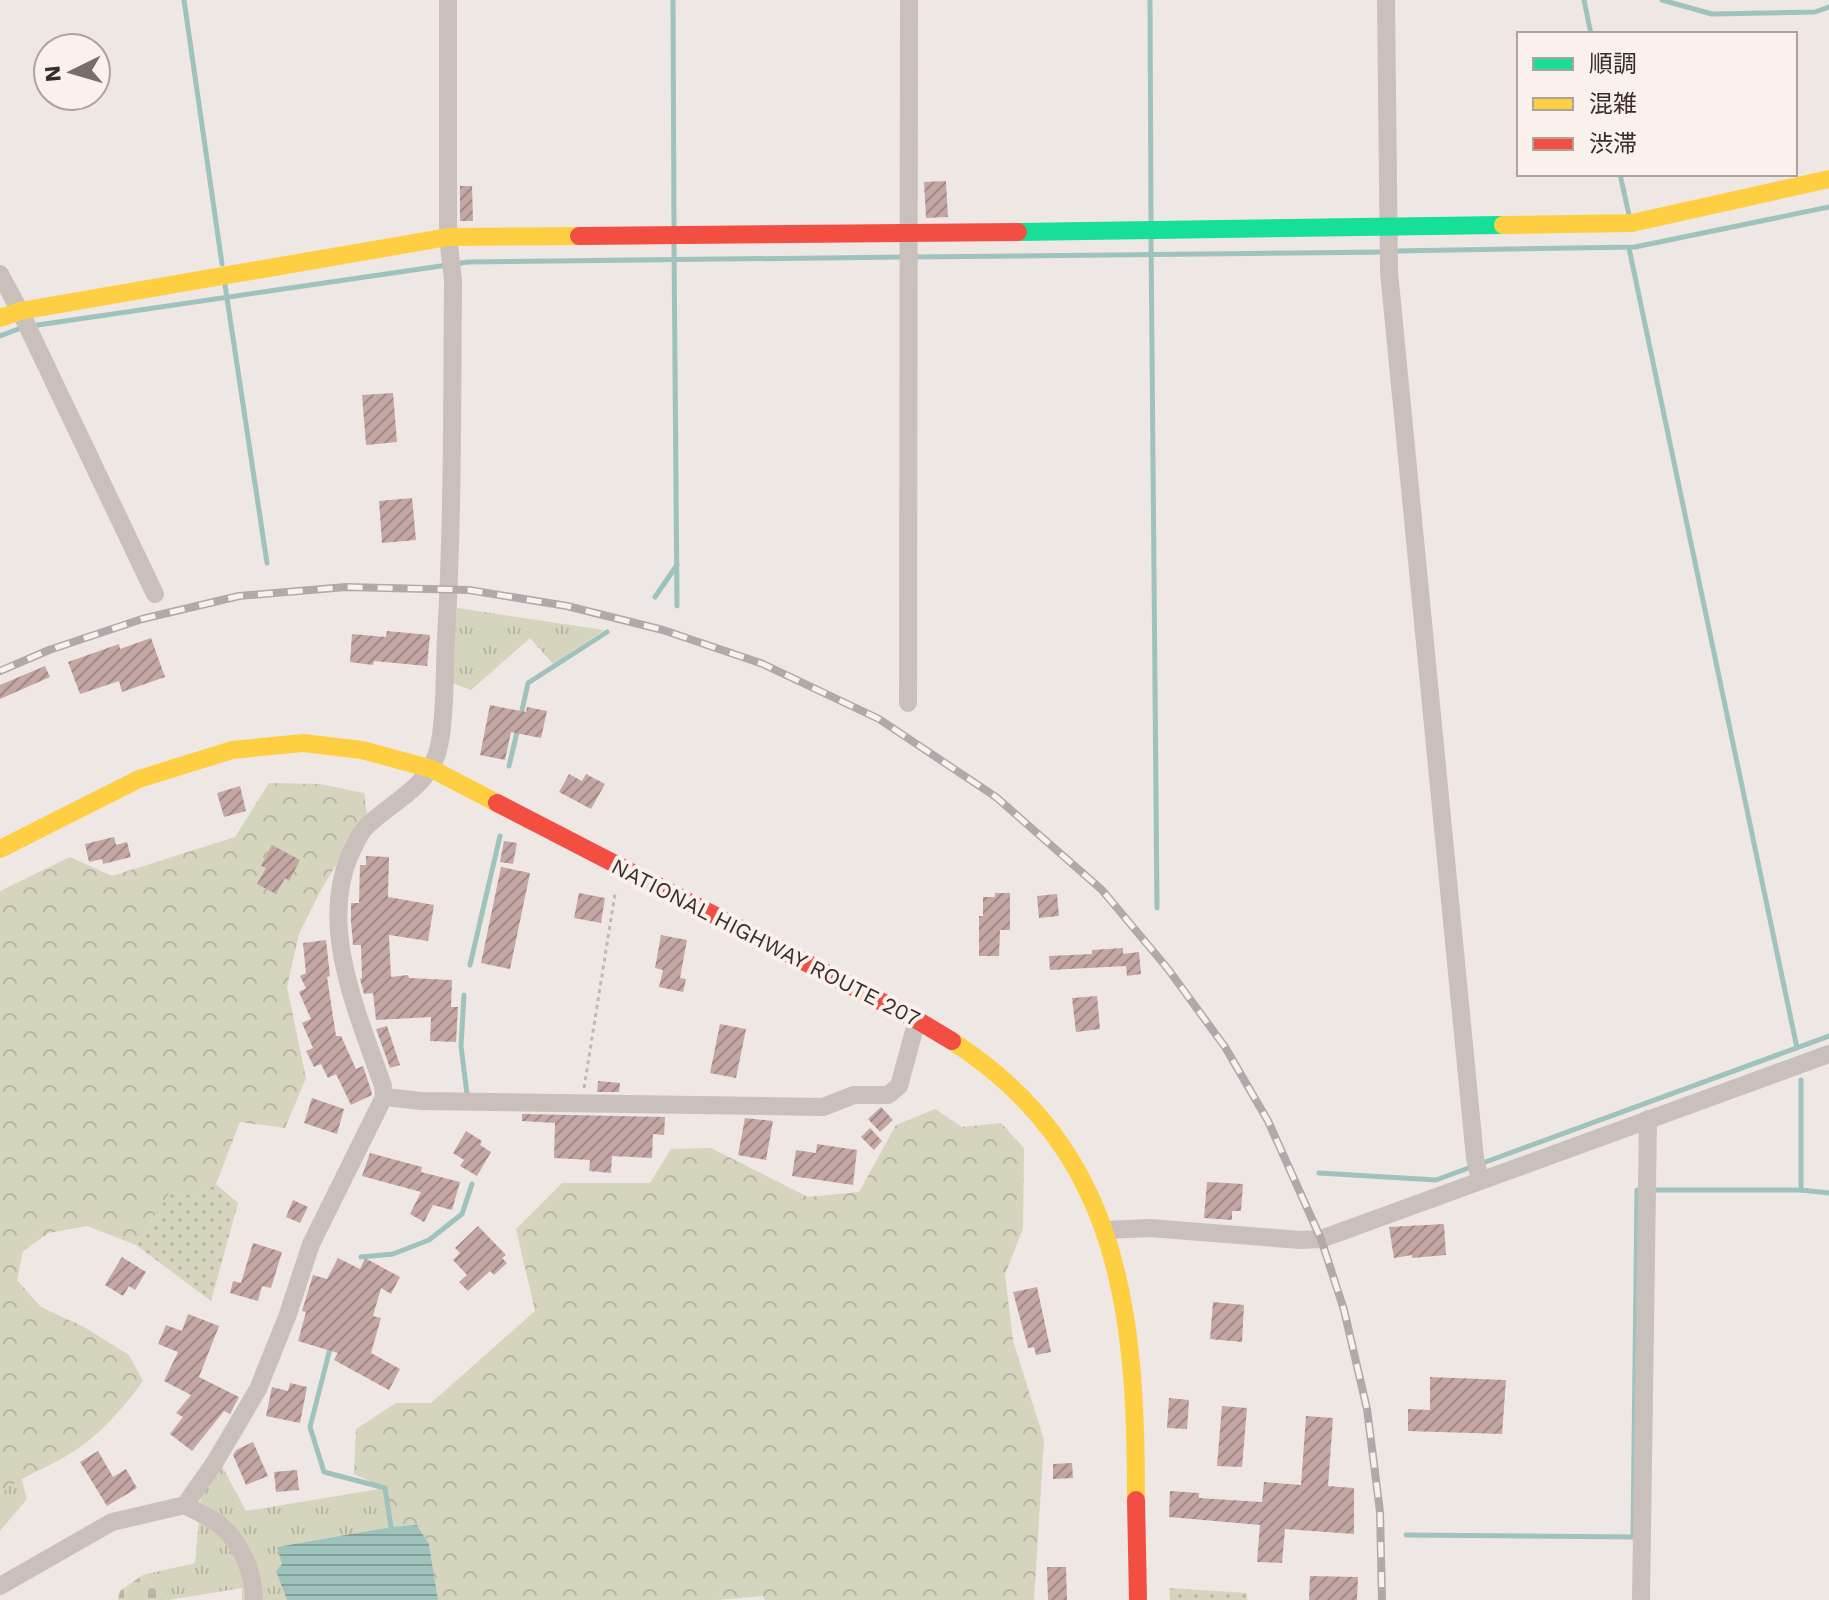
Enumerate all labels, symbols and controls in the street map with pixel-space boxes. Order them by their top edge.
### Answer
north arrow [32,32,112,112]
legend [1517,32,1797,176]
text: 順調 [1589,50,1637,78]
text: N [39,64,66,83]
text: 混雑 [1589,90,1637,118]
text: 渋滞 [1589,130,1637,158]
street label: NATIONAL HIGHWAY ROUTE 207 [607,854,924,1031]

